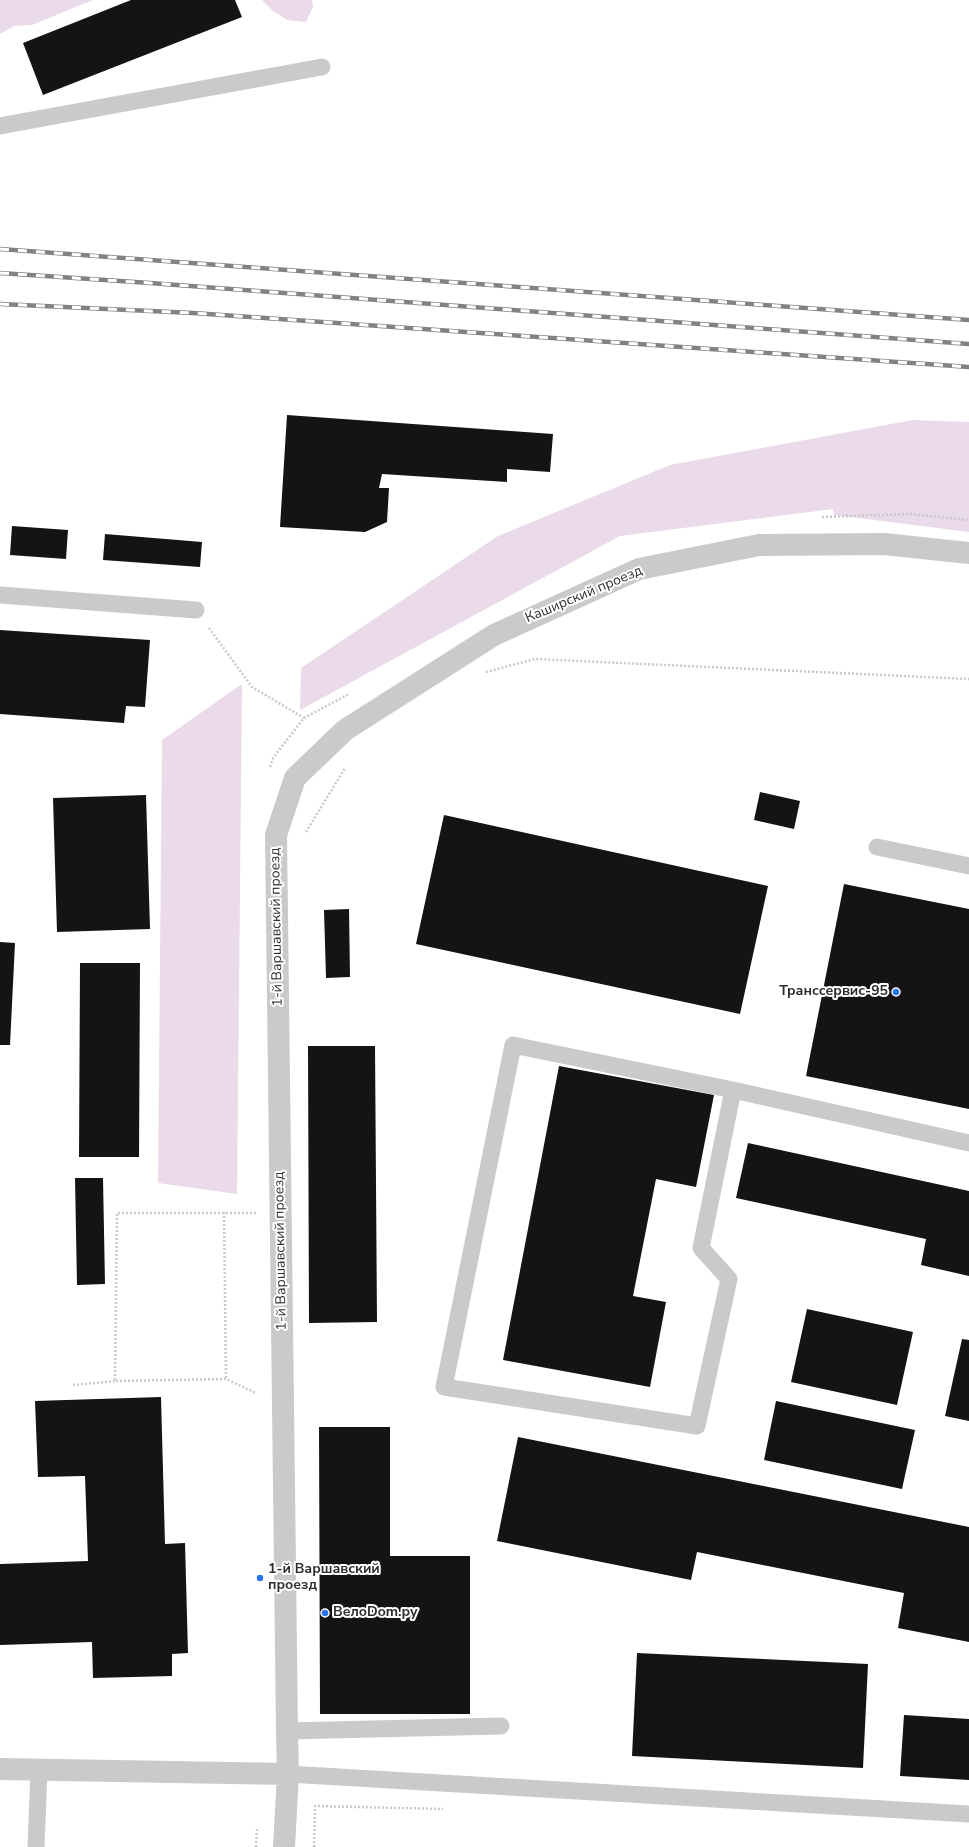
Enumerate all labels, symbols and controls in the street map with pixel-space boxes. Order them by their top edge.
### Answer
street label: Каширский проезд [523,563,645,627]
street label: 1-й Варшавский проезд [267,847,287,1007]
place label: Транссервис-95 [779,984,888,1000]
marker: Транссервис-95 [891,987,901,997]
street label: 1-й Варшавский проезд [271,1171,291,1331]
place label: 1-й Варшавский проезд [268,1562,380,1594]
marker: 1-й Варшавский проезд [255,1573,265,1583]
place label: ВелоDom.ру [333,1605,418,1621]
marker: ВелоDom.ру [320,1608,330,1618]

